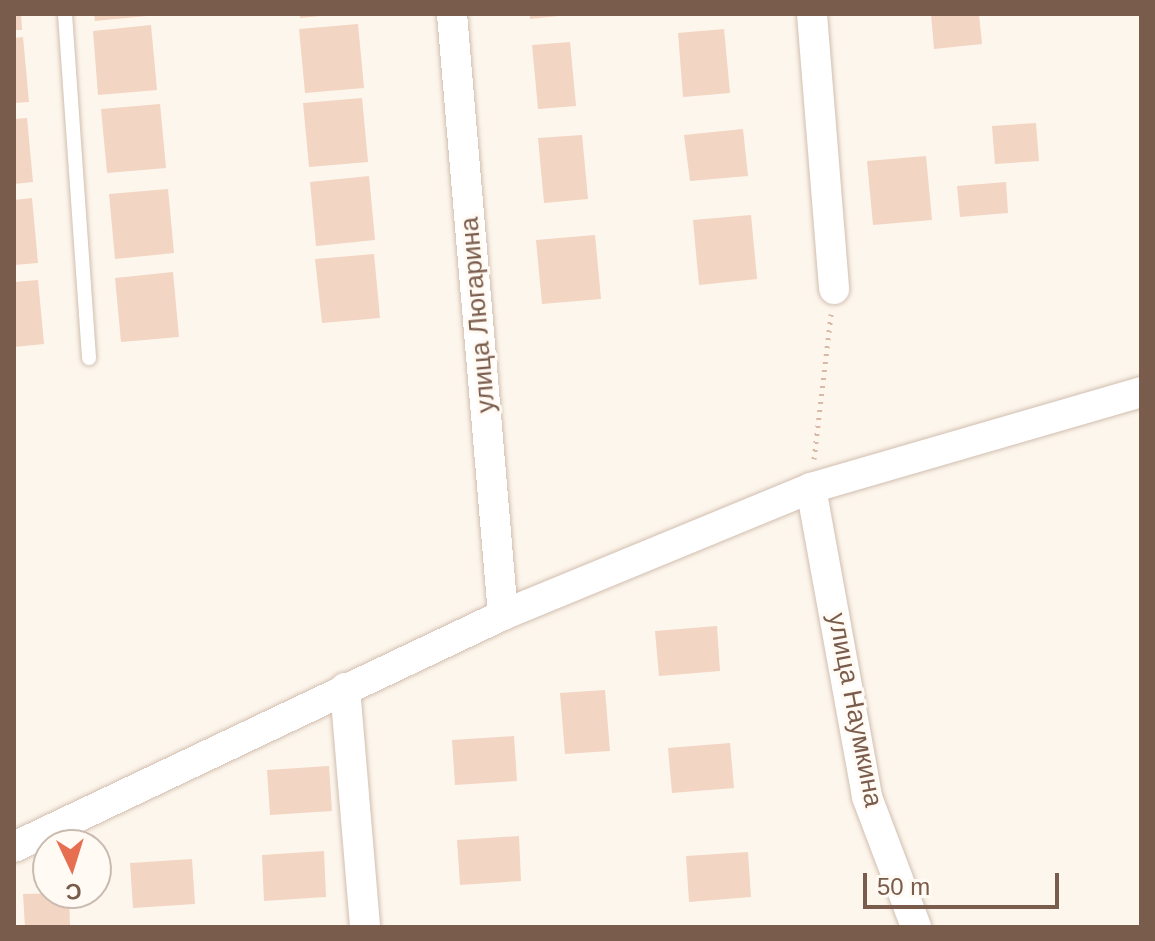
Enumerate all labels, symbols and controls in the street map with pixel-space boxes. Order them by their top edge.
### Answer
street label: улица Люгарина [454,216,502,414]
street label: улица Наумкина [821,610,889,810]
north arrow [32,829,112,909]
scale bar [867,857,1063,907]
text: 50 m [877,873,930,900]
text: С [65,878,82,904]

